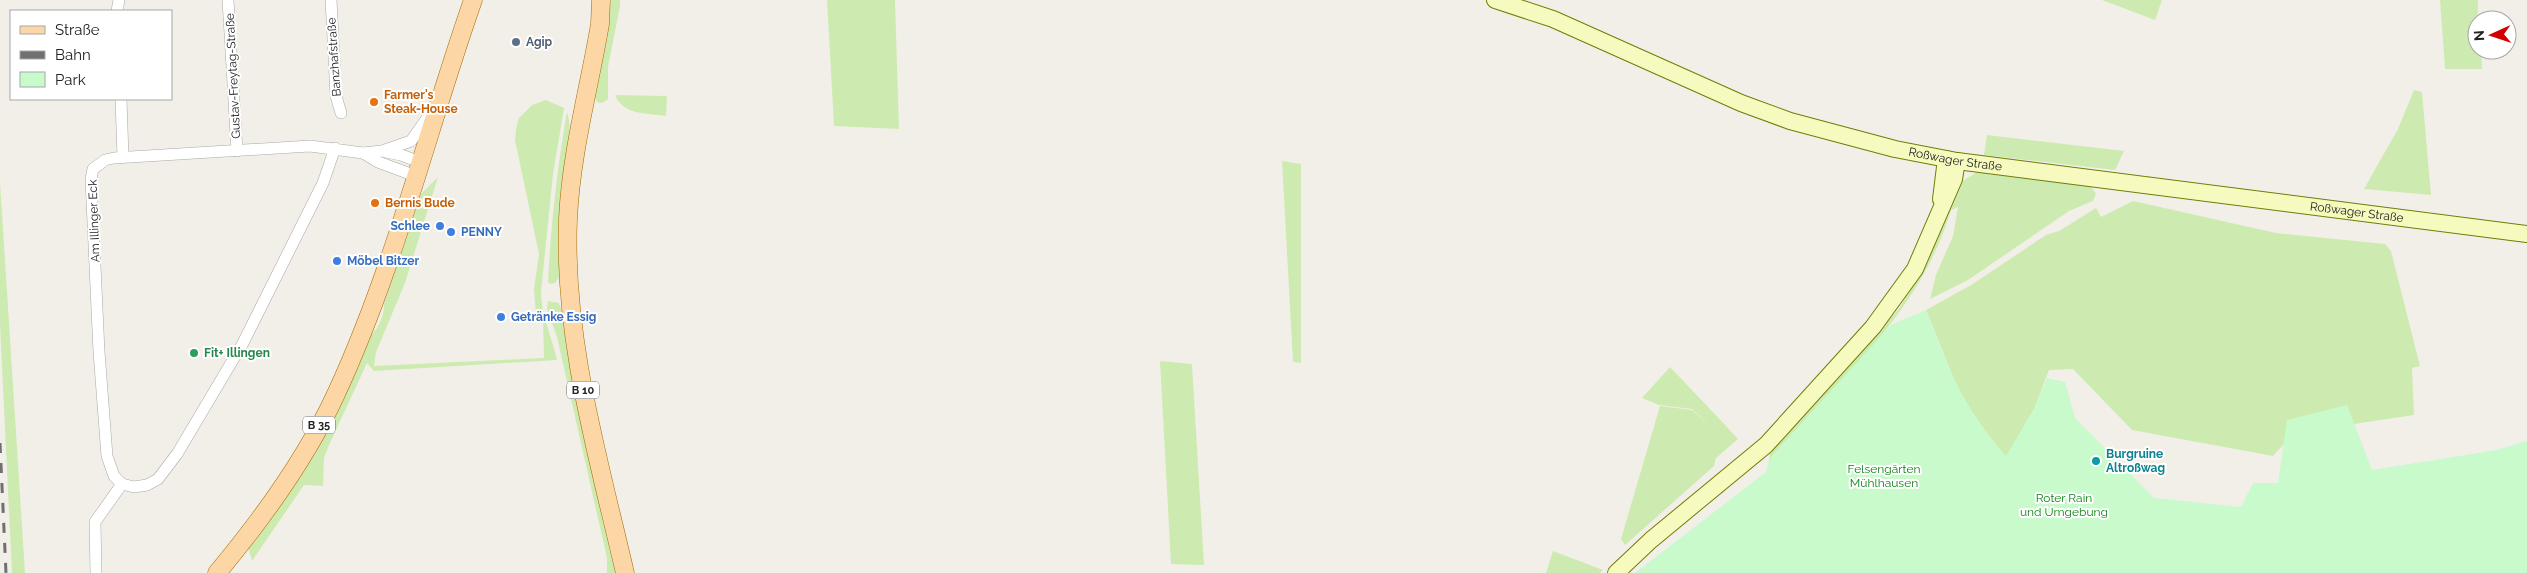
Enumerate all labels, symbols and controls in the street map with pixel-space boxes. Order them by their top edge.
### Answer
legend [10,10,172,100]
north arrow [2467,10,2517,60]
street label: Gustav-Freytag-Straße [223,13,243,139]
street label: Banzhafstraße [324,17,344,97]
text: Straße [55,21,100,39]
text: N [2471,30,2487,41]
place label: Agip [526,35,553,49]
marker: Agip [510,36,522,48]
text: Bahn [55,46,91,64]
text: Park [55,71,86,89]
place label: Farmer's Steak-House [384,88,458,116]
marker: Farmer's Steak-House [368,96,380,108]
street label: Roßwager Straße [1907,145,2003,174]
street label: Am Illinger Eck [86,179,102,263]
place label: Bernis Bude [385,196,455,210]
marker: Bernis Bude [369,197,381,209]
street label: Roßwager Straße [2309,199,2405,225]
place label: Schlee [390,219,430,233]
marker: Schlee [434,220,446,232]
place label: PENNY [461,225,502,239]
marker: PENNY [445,226,457,238]
place label: Möbel Bitzer [347,254,420,268]
marker: Möbel Bitzer [331,255,343,267]
place label: Getränke Essig [511,310,596,324]
marker: Getränke Essig [495,311,507,323]
place label: Fit+ Illingen [204,346,270,360]
marker: Fit+ Illingen [188,347,200,359]
road number: B 10 [567,382,599,398]
road number: B 35 [303,416,335,434]
place label: Burgruine Altroßwag [2106,447,2165,475]
marker: Burgruine Altroßwag [2090,455,2102,467]
park label: Felsengärten Mühlhausen [1848,462,1920,490]
park label: Roter Rain und Umgebung [2020,491,2108,519]

